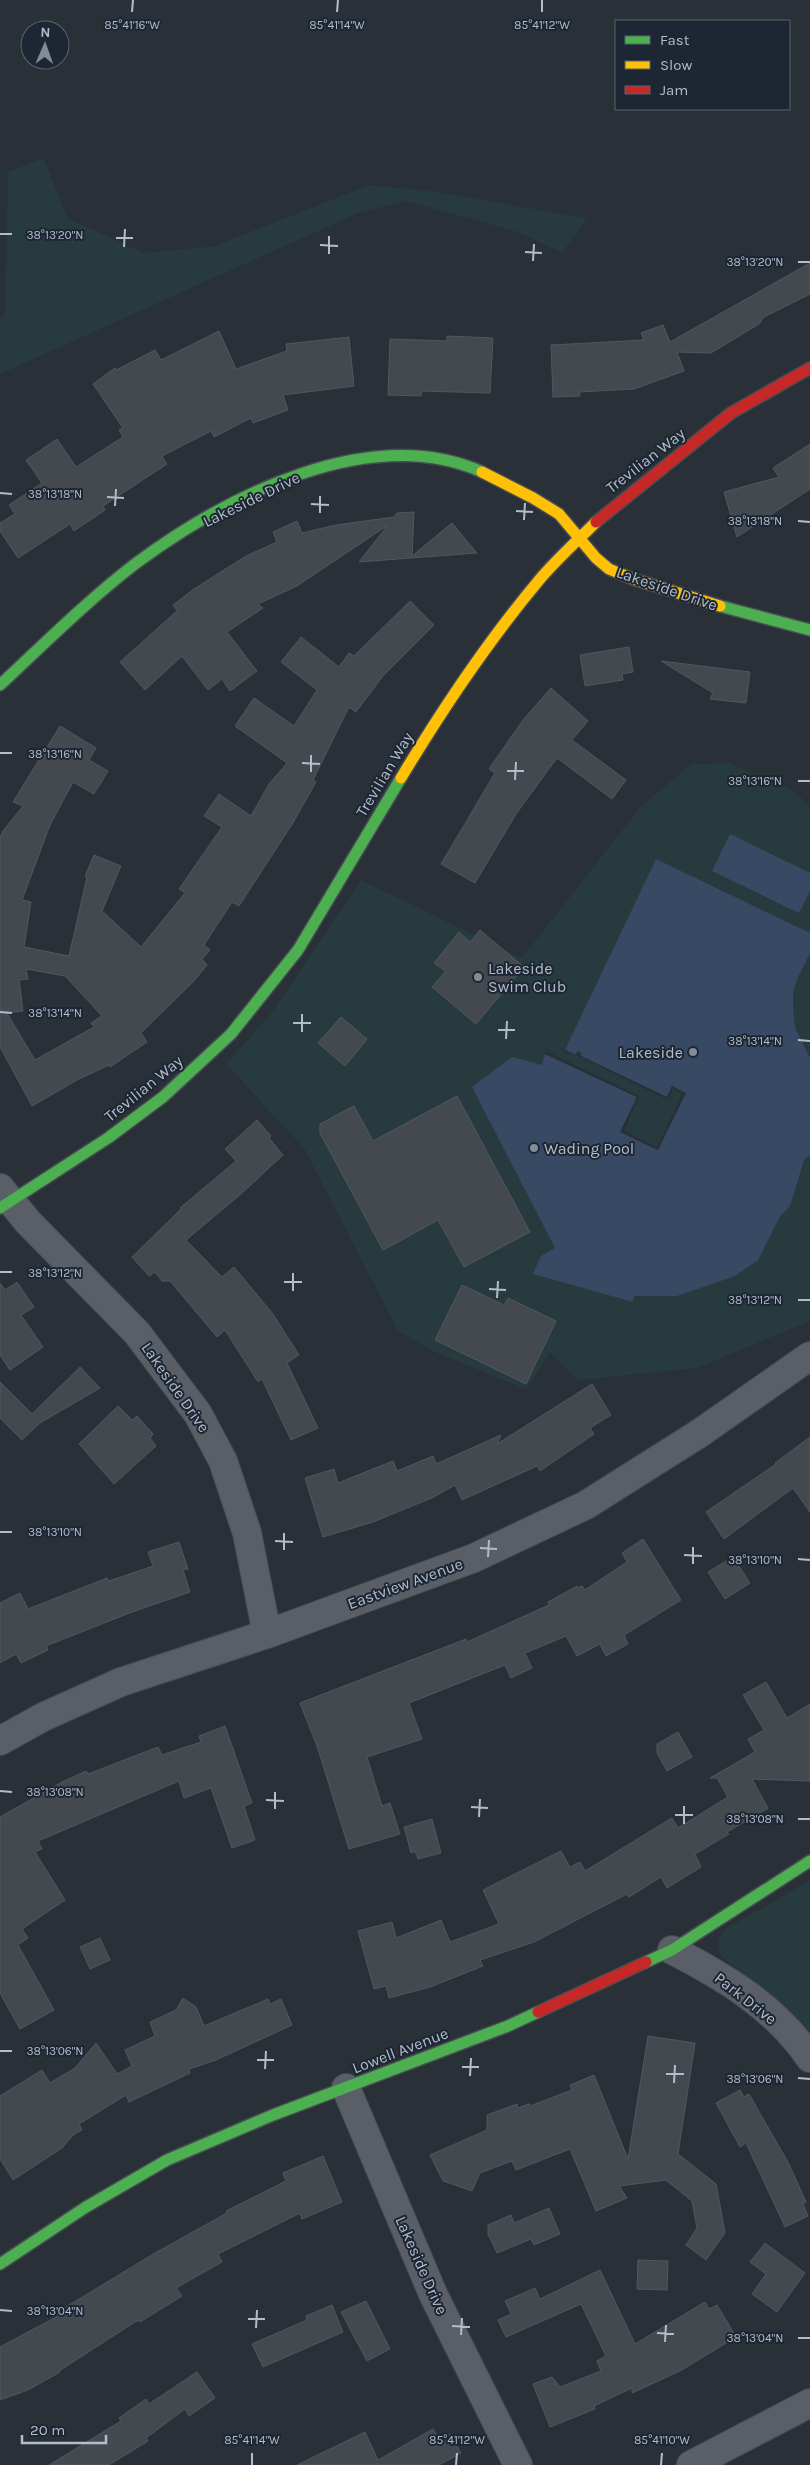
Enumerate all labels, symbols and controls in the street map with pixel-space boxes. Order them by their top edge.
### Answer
text: 85°41'16"W [104,18,160,32]
text: 85°41'14"W [309,18,365,32]
text: 85°41'12"W [514,18,570,32]
north arrow [20,20,70,70]
legend [615,20,790,110]
text: N [40,24,51,41]
text: Fast [660,31,690,49]
text: Slow [660,56,692,74]
text: Jam [660,81,688,99]
text: 38°13'20"N [26,228,84,242]
text: 38°13'20"N [726,255,784,269]
street label: Trevilian Way [602,423,689,497]
street label: Lakeside Drive [200,468,303,531]
text: 38°13'18"N [28,487,82,501]
text: 38°13'18"N [728,514,782,528]
street label: Lakeside Drive [614,562,720,615]
street label: Trevilian Way [352,728,417,820]
text: 38°13'16"N [28,747,82,761]
text: 38°13'16"N [728,774,782,788]
place label: Lakeside Swim Club [488,959,566,996]
marker: Lakeside Swim Club [472,971,484,983]
text: 38°13'14"N [28,1006,82,1020]
text: 38°13'14"N [728,1034,782,1048]
place label: Lakeside [619,1043,683,1062]
marker: Lakeside [687,1046,699,1058]
street label: Trevilian Way [100,1051,187,1126]
place label: Wading Pool [544,1139,634,1158]
marker: Wading Pool [528,1142,540,1154]
text: 38°13'12"N [28,1266,82,1280]
text: 38°13'12"N [728,1293,782,1307]
street label: Lakeside Drive [138,1339,214,1436]
text: 38°13'10"N [28,1525,82,1539]
text: 38°13'10"N [728,1553,782,1567]
street label: Eastview Avenue [345,1554,465,1613]
text: 38°13'08"N [26,1785,84,1799]
text: 38°13'08"N [726,1812,784,1826]
street label: Park Drive [711,1968,781,2029]
street label: Lowell Avenue [349,2023,451,2078]
text: 38°13'06"N [26,2044,84,2058]
text: 38°13'06"N [726,2072,784,2086]
street label: Lakeside Drive [391,2213,452,2317]
text: 38°13'04"N [27,2304,83,2318]
text: 38°13'04"N [727,2331,783,2345]
scale bar [22,2412,106,2444]
text: 20 m [30,2421,65,2439]
text: 85°41'14"W [224,2433,280,2447]
text: 85°41'12"W [429,2433,485,2447]
text: 85°41'10"W [634,2433,690,2447]

